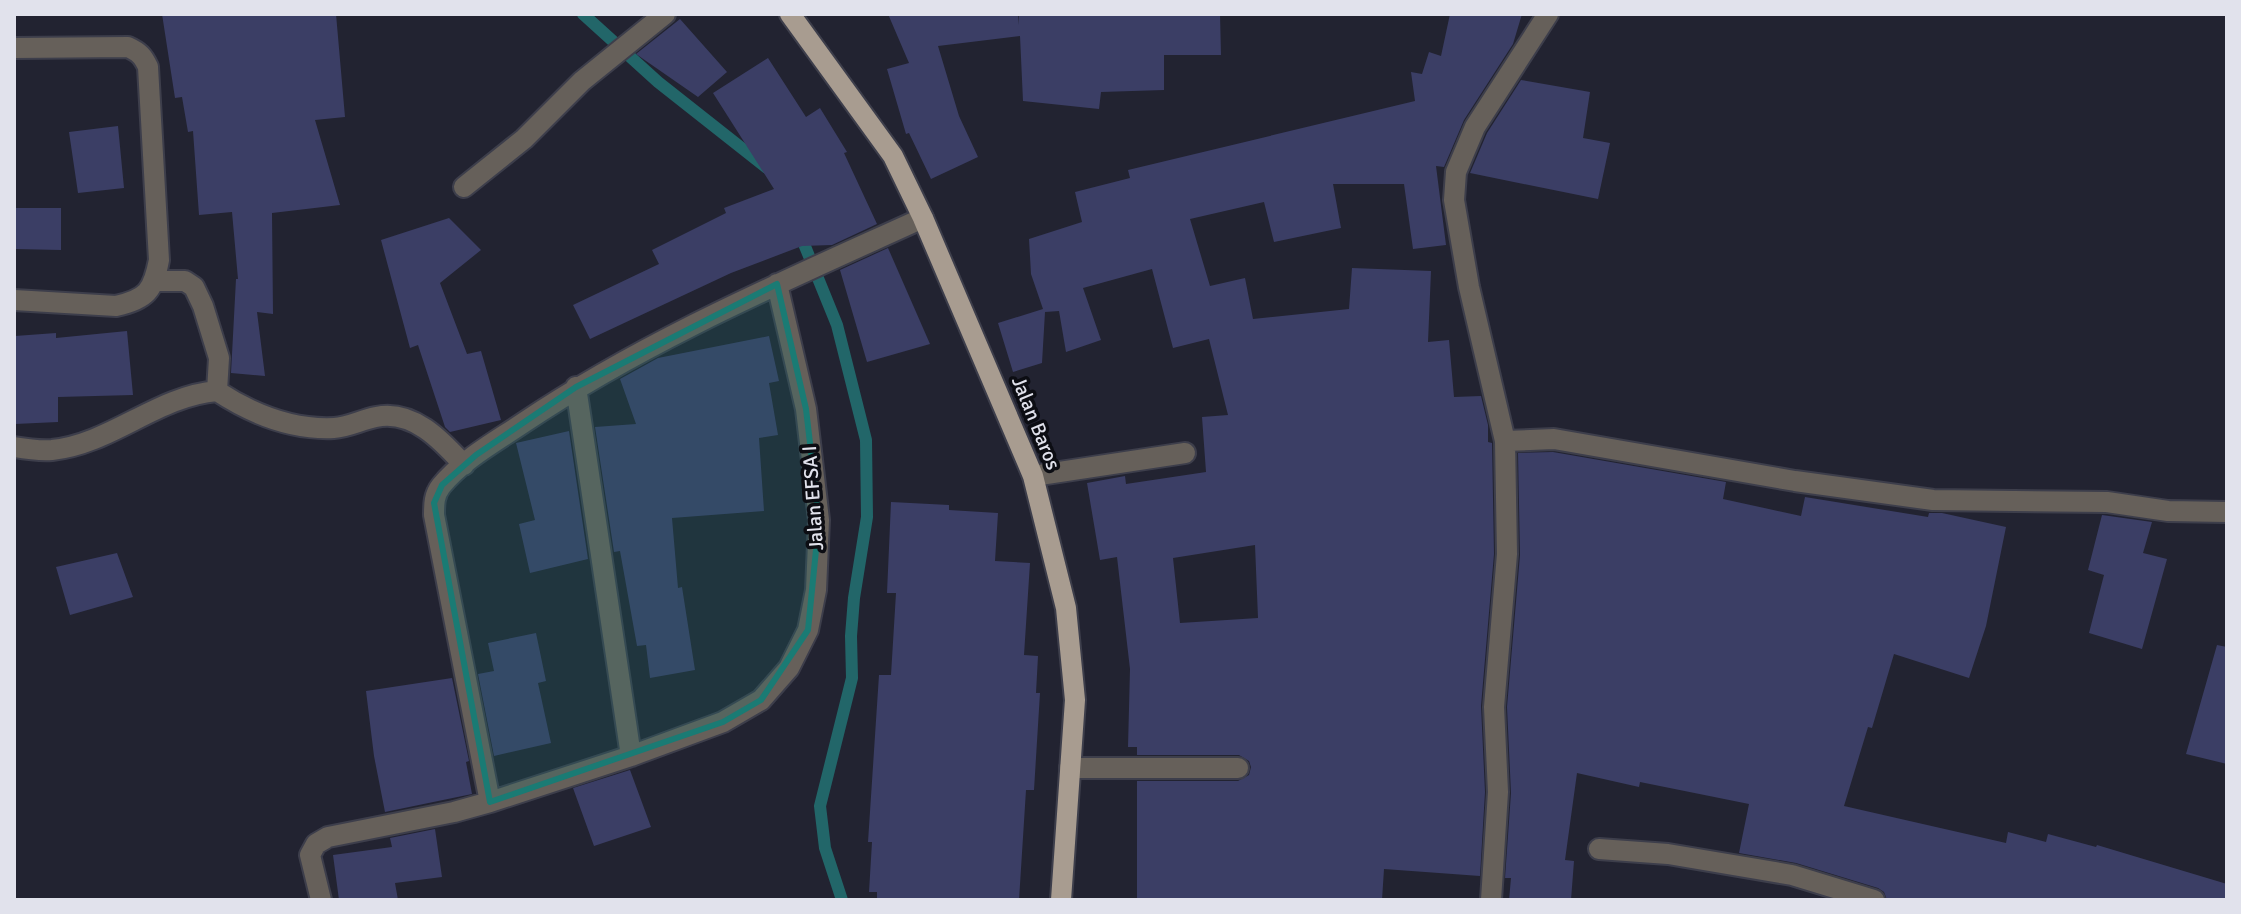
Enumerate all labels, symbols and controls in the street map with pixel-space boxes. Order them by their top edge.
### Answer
street label: Jalan Baros [1006,373,1066,473]
street label: Jalan EFSA I [797,445,829,551]

